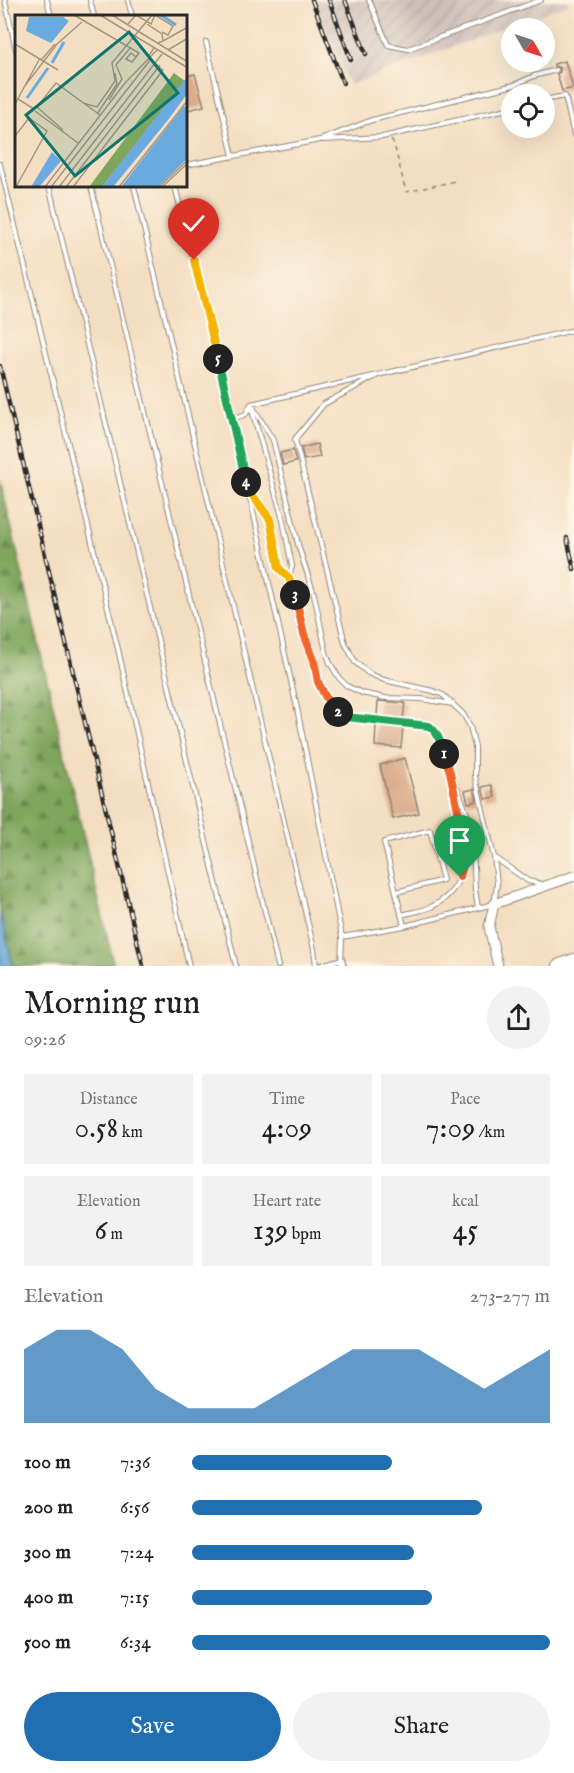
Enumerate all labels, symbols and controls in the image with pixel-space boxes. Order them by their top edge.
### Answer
inset map [15,15,188,188]
north arrow [501,18,555,72]
map controls [501,18,555,138]
button: locate [501,84,555,138]
pin [168,198,219,260]
icon: check [177,207,210,240]
pin: 5 [203,344,233,374]
text: 5 [215,349,221,369]
pin: 4 [231,467,261,497]
text: 4 [242,472,250,492]
pin: 3 [280,580,310,610]
text: 3 [292,585,298,605]
pin: 2 [323,697,353,727]
text: 2 [334,702,342,722]
pin: 1 [429,739,459,769]
text: 1 [441,744,447,764]
pin [434,815,485,877]
icon: arrive [443,824,476,857]
text: Morning run [24,983,200,1025]
button: share [487,986,550,1049]
text: 09:26 [24,1027,66,1052]
text: Distance [80,1090,138,1110]
text: Time [269,1090,305,1110]
text: Pace [450,1090,480,1110]
text: 0.58 [75,1110,118,1148]
text: 4:09 [262,1110,312,1148]
text: 7:09 [425,1110,475,1148]
text: km [118,1123,143,1143]
text: /km [475,1123,505,1143]
text: Elevation [77,1192,140,1212]
text: Heart rate [253,1192,321,1212]
text: kcal [452,1192,479,1212]
text: 6 [94,1212,107,1250]
text: 139 [253,1212,288,1250]
text: 45 [453,1212,478,1250]
text: m [107,1225,123,1245]
text: bpm [288,1225,321,1245]
text: Elevation [24,1284,103,1309]
text: 273–277 m [470,1284,550,1309]
text: 100 m [24,1450,71,1475]
text: 7:36 [120,1450,151,1475]
text: 200 m [24,1495,73,1520]
text: 6:56 [120,1495,149,1520]
text: 300 m [24,1540,71,1565]
text: 7:24 [120,1540,154,1565]
text: 400 m [24,1585,73,1610]
text: 7:15 [120,1585,149,1610]
text: 500 m [24,1630,71,1655]
text: 6:34 [120,1630,151,1655]
button: Save [24,1692,281,1761]
button: Share [293,1692,550,1761]

